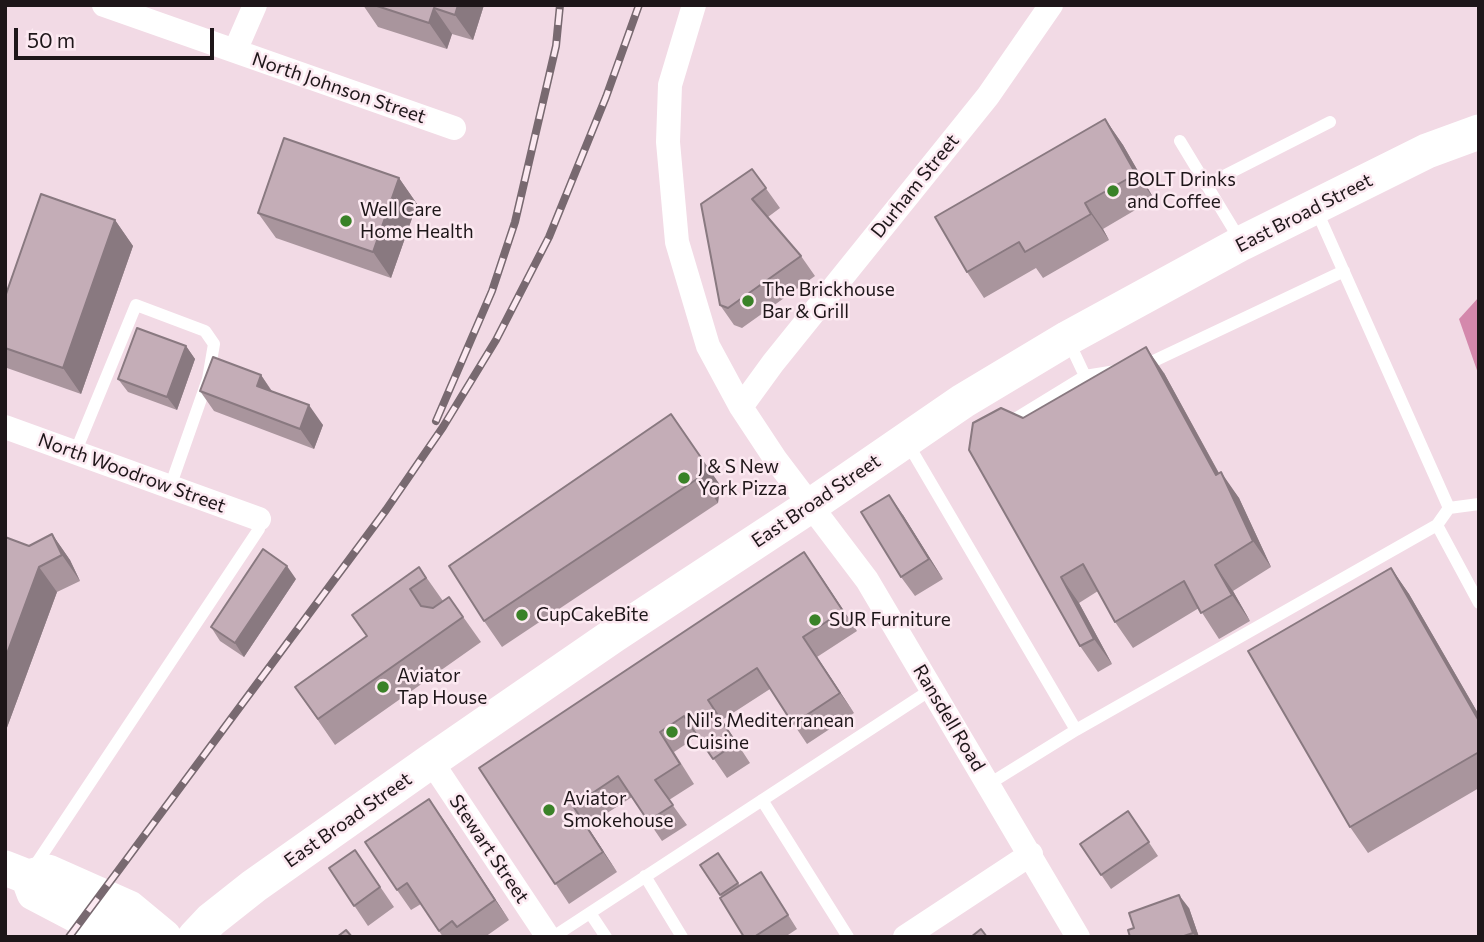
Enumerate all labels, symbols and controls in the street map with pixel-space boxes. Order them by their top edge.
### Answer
scale bar [18,14,217,58]
text: 50 m [27,27,75,52]
street label: North Johnson Street [249,48,429,128]
street label: Durham Street [866,130,964,242]
place label: BOLT Drinks and Coffee [1127,169,1236,213]
street label: East Broad Street [1232,169,1376,257]
marker: BOLT Drinks and Coffee [1105,183,1121,199]
place label: Well Care Home Health [360,199,474,243]
marker: Well Care Home Health [338,213,354,229]
place label: The Brickhouse Bar & Grill [762,279,895,323]
marker: The Brickhouse Bar & Grill [740,293,756,309]
street label: North Woodrow Street [35,428,229,518]
street label: East Broad Street [747,450,885,552]
place label: J & S New York Pizza [698,456,787,500]
marker: J & S New York Pizza [676,470,692,486]
place label: CupCakeBite [536,604,649,626]
marker: CupCakeBite [514,607,530,623]
place label: SUR Furniture [829,609,951,631]
marker: SUR Furniture [807,612,823,628]
street label: Ransdell Road [908,660,990,776]
place label: Aviator Tap House [397,665,487,709]
marker: Aviator Tap House [375,679,391,695]
place label: Nil's Mediterranean Cuisine [686,710,855,754]
marker: Nil's Mediterranean Cuisine [664,724,680,740]
street label: East Broad Street [280,768,416,872]
place label: Aviator Smokehouse [563,788,673,832]
street label: Stewart Street [444,790,534,908]
marker: Aviator Smokehouse [541,802,557,818]

